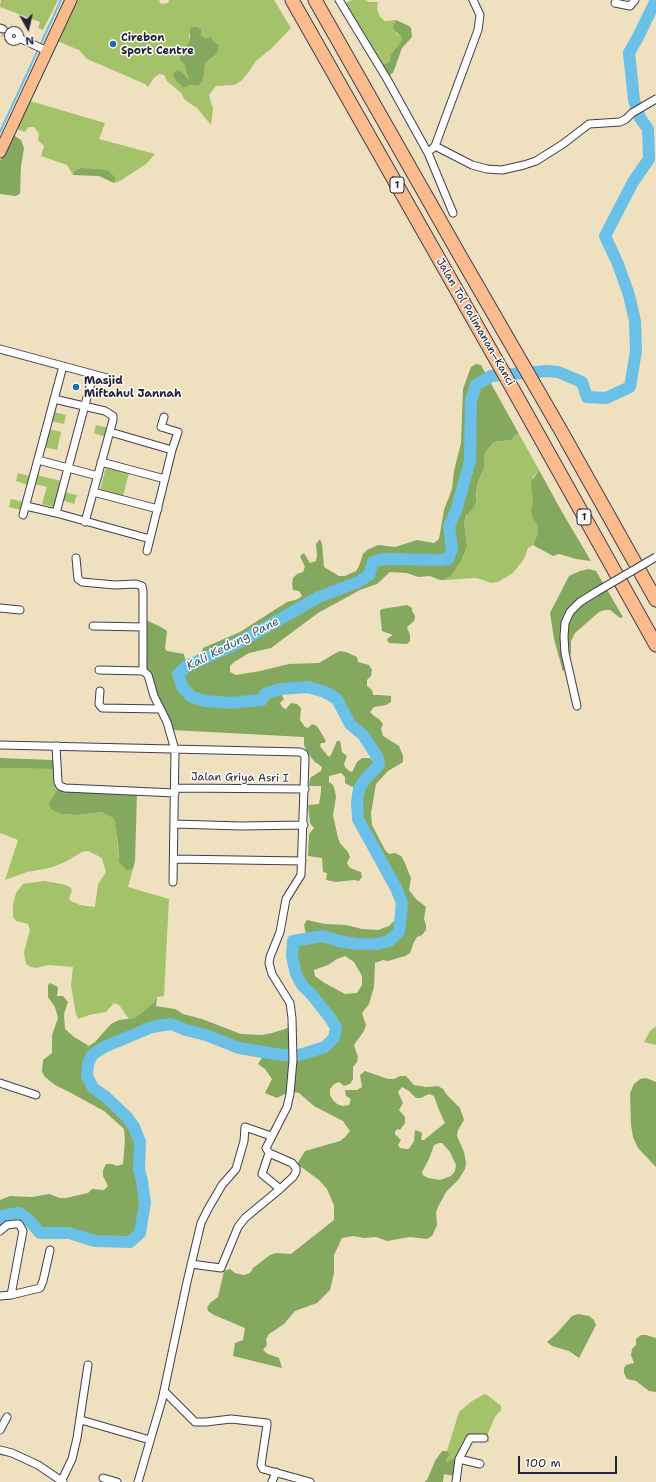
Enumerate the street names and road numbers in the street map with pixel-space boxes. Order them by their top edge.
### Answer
road number: 1 [390,177,404,193]
street label: Jalan Tol Palimanan–Kanci [433,256,517,388]
road number: 1 [577,509,591,525]
street label: Jalan Griya Asri I [191,771,289,785]

